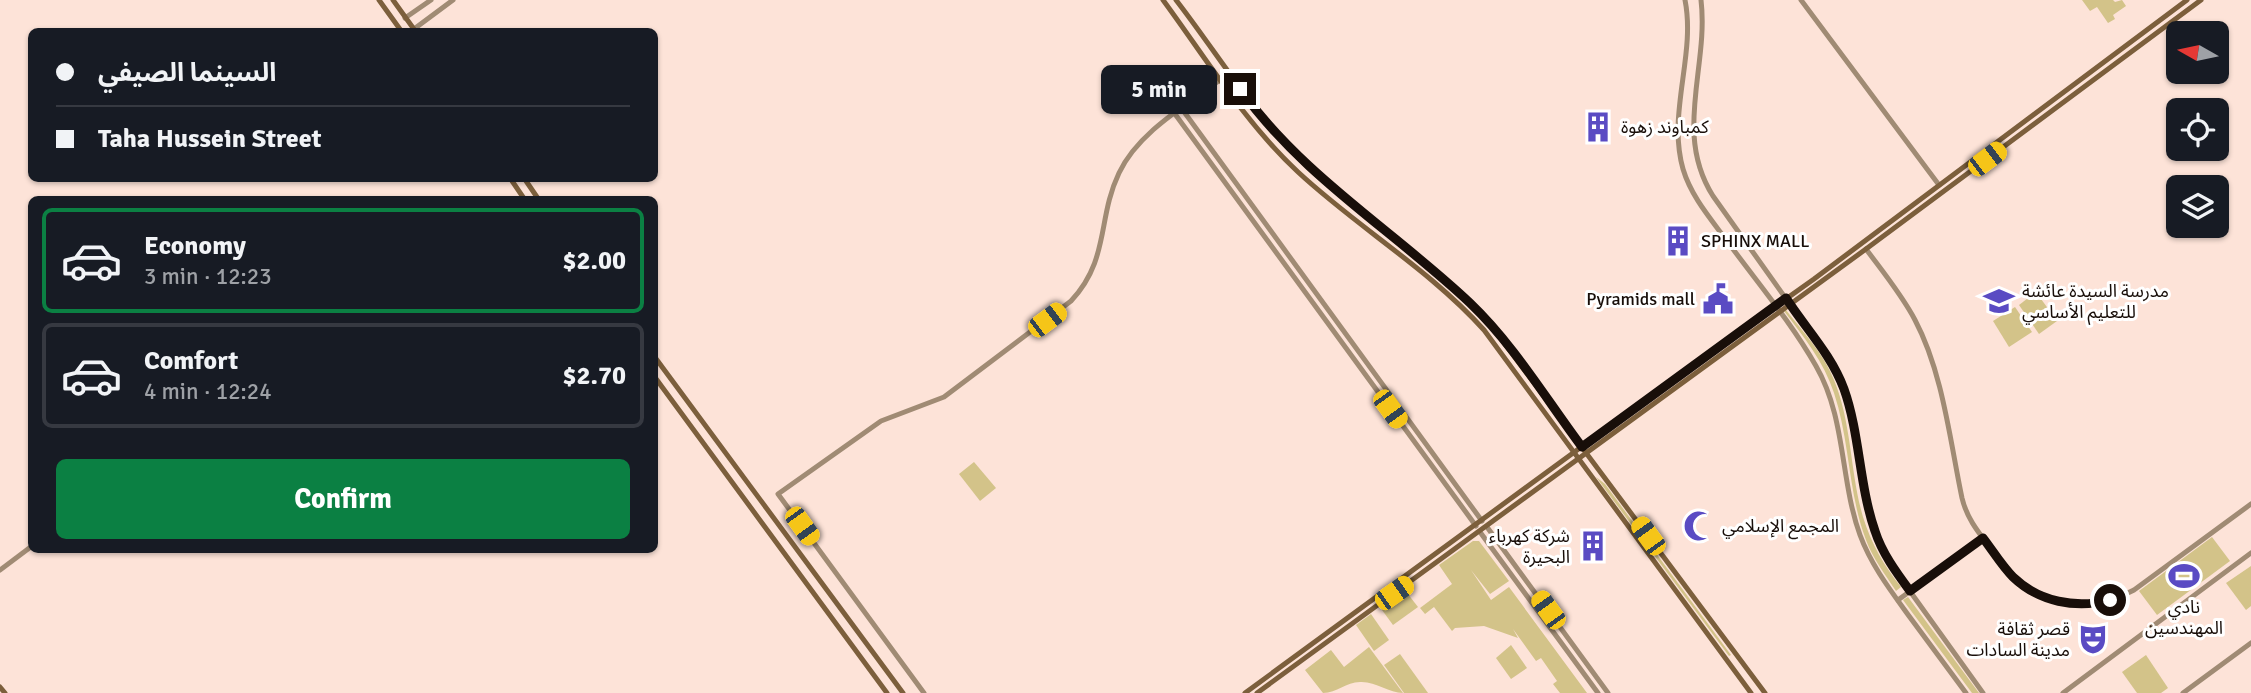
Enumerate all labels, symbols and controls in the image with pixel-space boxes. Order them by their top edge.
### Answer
north arrow [2166,21,2230,84]
map controls [2166,21,2229,238]
text: السينما الصيفي [98,57,276,89]
callout: 5 min [1100,64,1216,114]
route end [1224,73,1256,105]
text: 5 min [1131,75,1187,104]
button: locate [2166,98,2229,161]
building icon: كمباوند زهوة [1581,110,1615,144]
place label: كمباوند زهوة [1621,116,1709,138]
text: Taha Hussein Street [98,123,321,155]
car [1964,138,2011,180]
button: layers [2166,175,2229,238]
building icon: SPHINX MALL [1661,224,1695,258]
icon: car [60,229,123,292]
text: Economy [144,230,246,262]
place label: SPHINX MALL [1701,230,1809,252]
text: $2.00 [562,245,626,277]
text: 3 min · 12:23 [144,262,272,291]
place label: مدرسة السيدة عائشة للتعليم الأساسي [2022,280,2169,325]
public building icon: Pyramids mall [1701,282,1735,316]
school or university icon: مدرسة السيدة عائشة للتعليم الأساسي [1982,284,2016,318]
place label: Pyramids mall [1586,288,1695,310]
car [1024,299,1071,341]
icon: car [60,344,123,407]
text: Comfort [144,345,238,377]
text: $2.70 [562,360,626,392]
text: 4 min · 12:24 [144,377,272,406]
car [1370,386,1411,432]
button: Confirm [56,459,630,539]
car [782,503,823,549]
mosque icon: المجمع الإسلامي [1682,509,1716,543]
car [1628,513,1669,559]
place label: المجمع الإسلامي [1722,515,1839,540]
place label: شركة كهرباء البحيرة [1489,525,1570,568]
building icon: شركة كهرباء البحيرة [1576,529,1610,563]
sports icon: نادي المهندسين [2167,559,2201,593]
car [1371,572,1418,614]
route start [2094,584,2126,616]
car [1528,587,1569,633]
place label: نادي المهندسين [2145,596,2223,639]
place label: قصر ثقافة مدينة السادات [1966,618,2070,661]
theatre icon: قصر ثقافة مدينة السادات [2076,622,2110,656]

